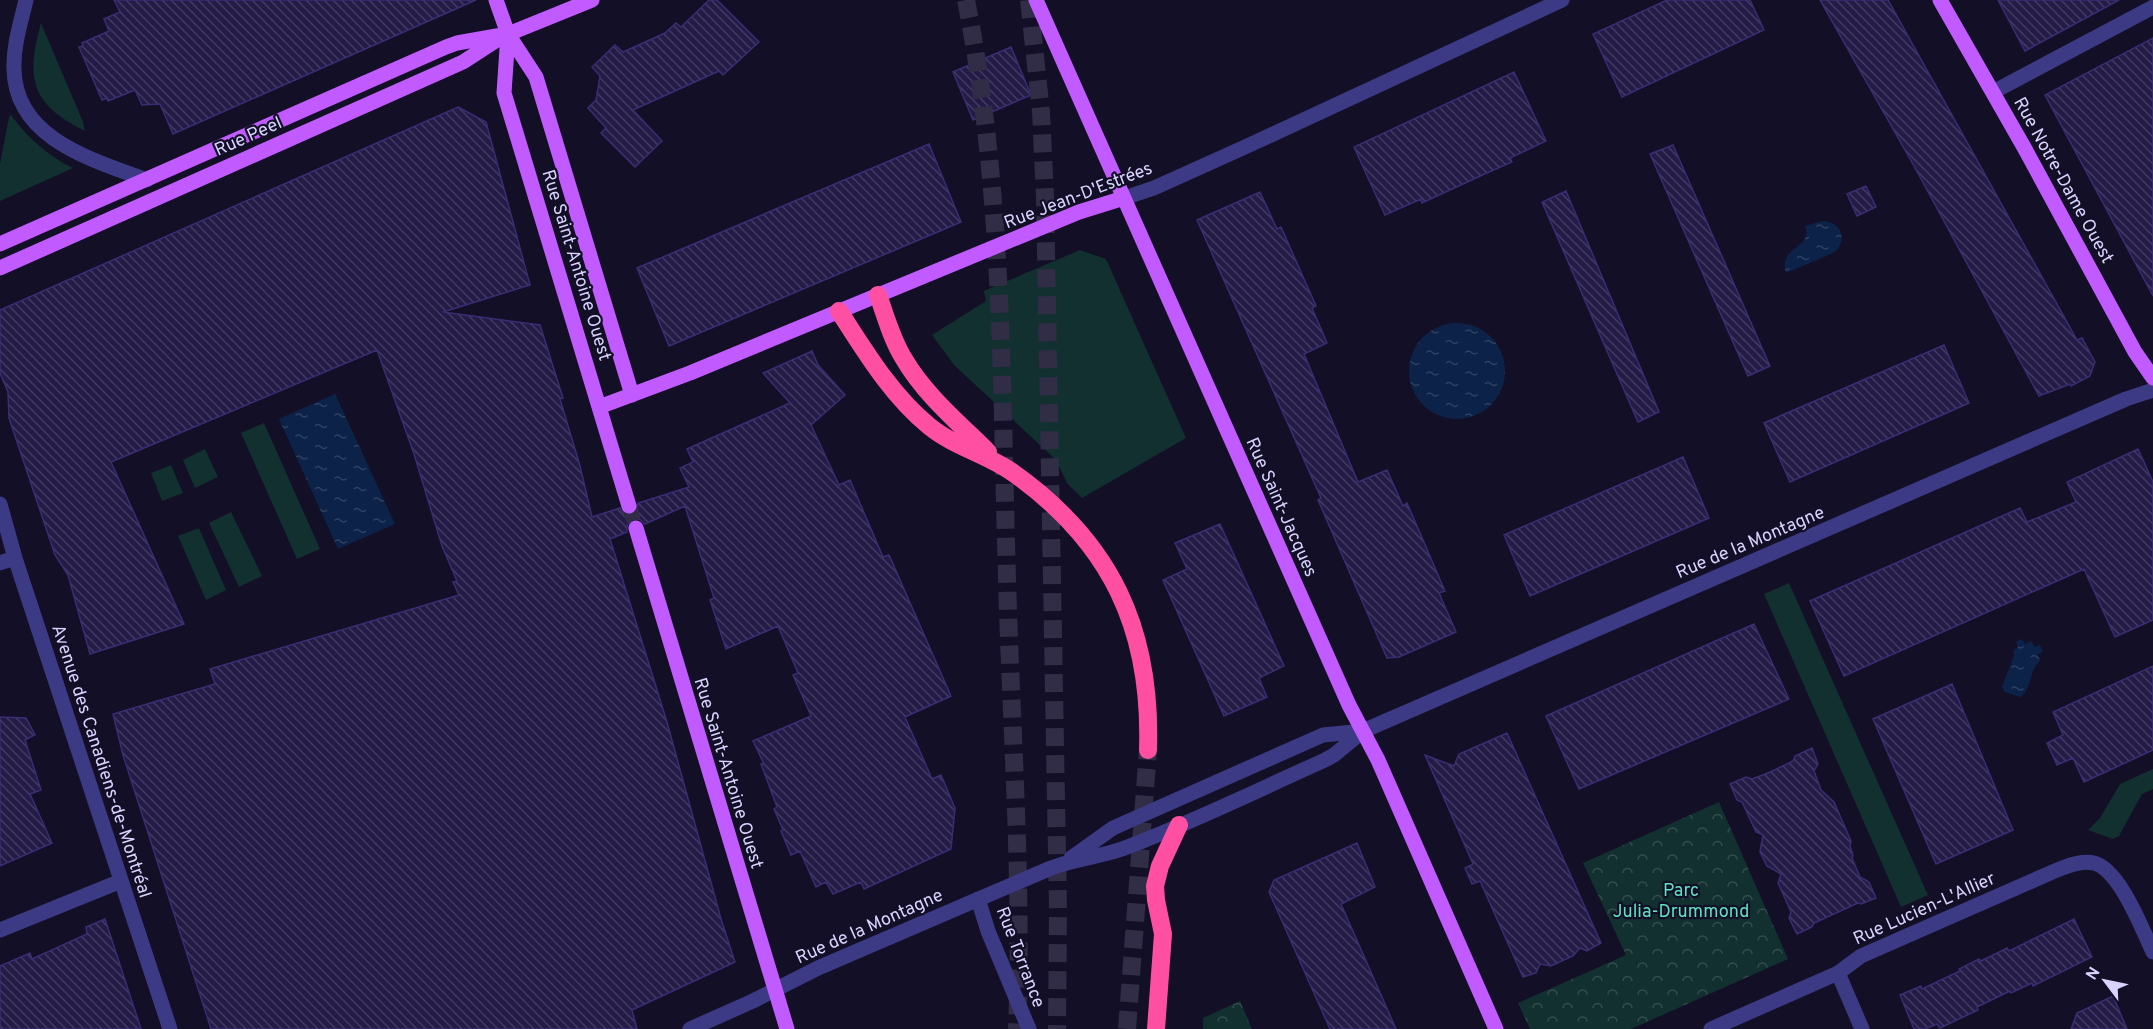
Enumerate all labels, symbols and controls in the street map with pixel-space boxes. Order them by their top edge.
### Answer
street label: Rue Notre-Dame Ouest [2007,94,2118,268]
street label: Rue Peel [211,112,286,162]
street label: Rue Jean-D'Estrées [1001,158,1156,235]
street label: Rue Saint-Antoine Ouest [536,167,616,364]
street label: Rue Saint-Jacques [1240,434,1322,581]
street label: Rue de la Montagne [1673,502,1828,585]
street label: Avenue des Canadiens-de-Montréal [45,622,156,901]
street label: Rue Saint-Antoine Ouest [688,675,768,872]
street label: Rue Lucien-L'Allier [1850,868,1999,951]
park label: Parc Julia-Drummond [1613,880,1749,924]
street label: Rue de la Montagne [792,885,947,970]
street label: Rue Torrance [990,904,1049,1011]
north arrow [2075,951,2135,1011]
text: N [2082,964,2106,984]

